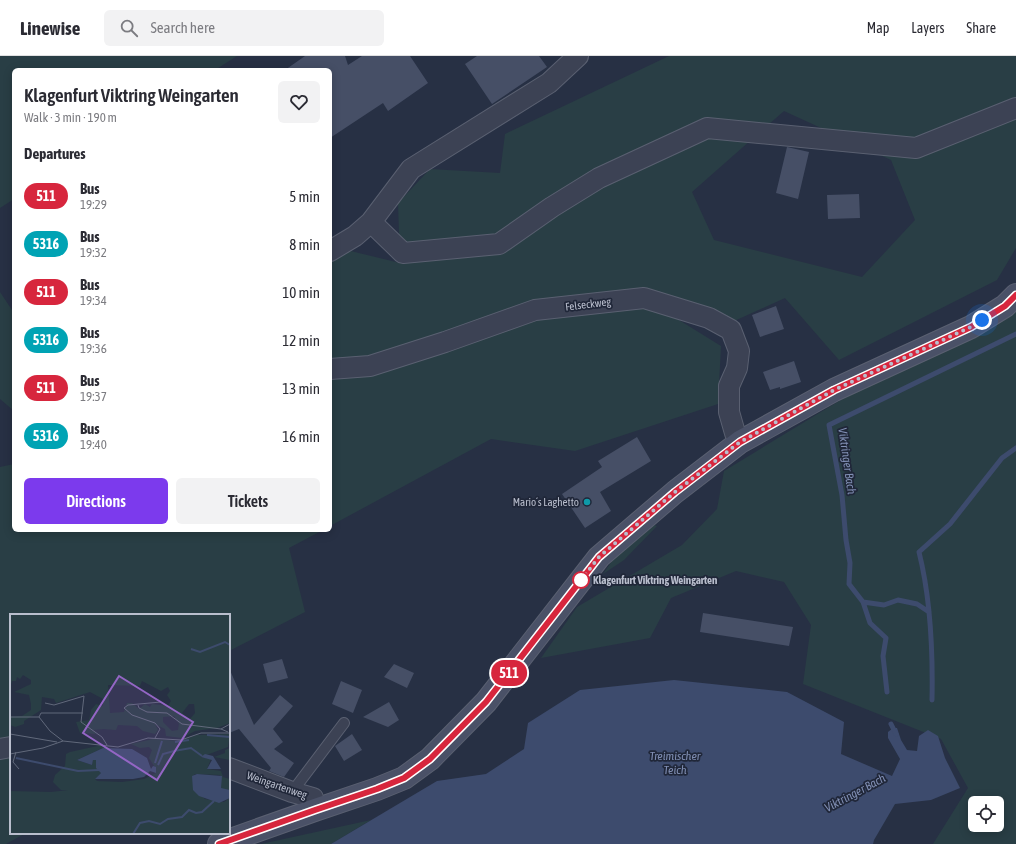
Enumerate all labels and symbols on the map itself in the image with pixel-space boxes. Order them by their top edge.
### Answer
street label: Felseckweg [564,295,612,313]
your location [972,310,992,330]
water label: Viktringer Bach [835,427,859,495]
place label: Mario´s Laghetto [513,496,579,508]
marker: Mario´s Laghetto [582,497,592,507]
marker: Klagenfurt Viktring Weingarten [572,571,590,589]
place label: Klagenfurt Viktring Weingarten [593,574,717,586]
inset map [10,614,230,834]
line badge: 511 [486,660,532,686]
water label: Treimischer Teich [650,749,701,777]
street label: Weingartenweg [245,769,309,801]
water label: Viktringer Bach [822,771,888,815]

